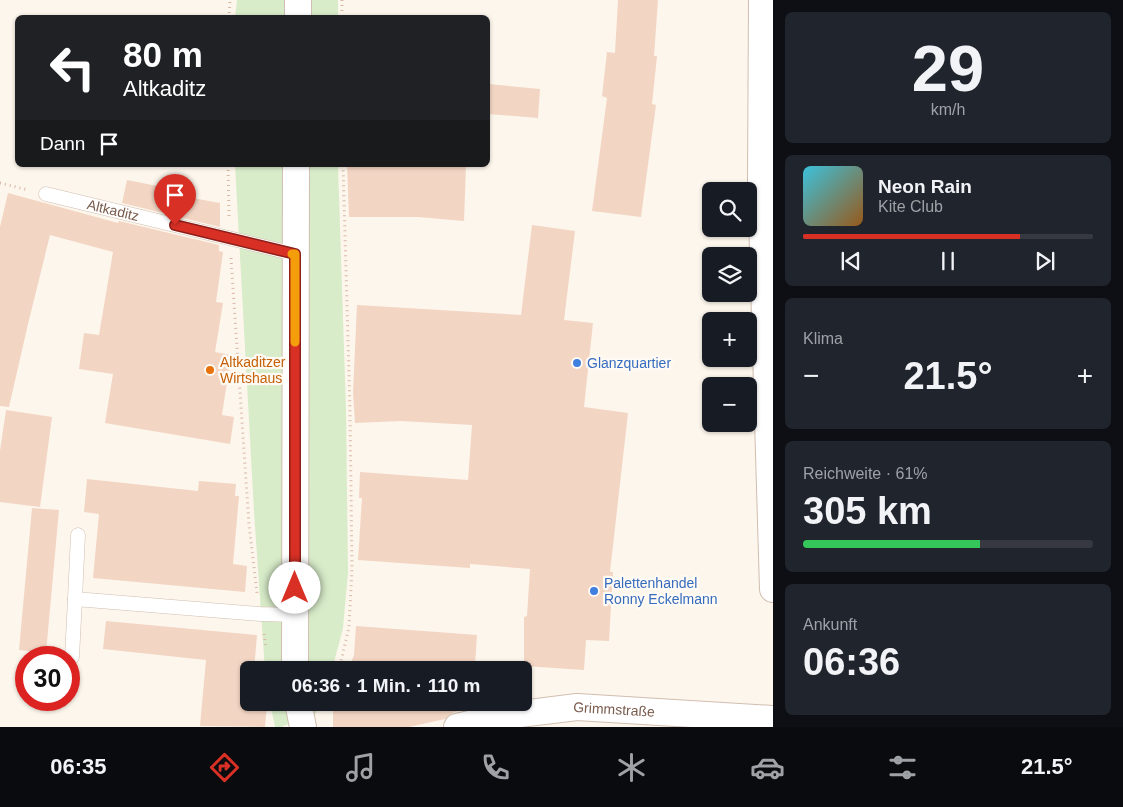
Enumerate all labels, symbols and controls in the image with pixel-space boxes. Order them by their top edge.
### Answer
text: 29 [912,32,984,105]
icon: left [40,35,105,100]
text: 80 m [123,35,203,74]
text: Altkaditz [123,76,206,101]
text: km/h [931,101,965,118]
icon: arrive [95,130,123,158]
text: Dann [40,133,85,154]
pin [154,174,196,225]
text: Neon Rain [878,176,972,197]
icon: arrive [161,181,189,209]
map controls [702,182,757,432]
button: search [702,182,757,237]
street label: Altkaditz [85,196,141,224]
text: Kite Club [878,198,943,215]
button: layers [702,247,757,302]
icon: previous [837,247,865,275]
icon: pause [934,247,962,275]
icon: next [1031,247,1059,275]
button: + [702,312,757,367]
text: Klima [803,330,843,347]
place label: Altkaditzer Wirtshaus [220,354,286,386]
place label: Glanzquartier [587,355,671,371]
text: 21.5° [903,355,993,397]
marker: Glanzquartier [571,357,583,369]
text: − [803,360,819,391]
text: + [1077,360,1093,391]
marker: Altkaditzer Wirtshaus [204,364,216,376]
button: − [702,377,757,432]
text: Reichweite · 61% [803,465,928,482]
text: 305 km [803,490,932,532]
position arrow [268,561,320,613]
place label: Palettenhandel Ronny Eckelmann [604,575,718,607]
marker: Palettenhandel Ronny Eckelmann [588,585,600,597]
text: Ankunft [803,616,857,633]
text: 06:36 [803,641,900,683]
speed limit sign: 30 [15,646,80,711]
text: 06:36 · 1 Min. · 110 m [291,675,481,696]
street label: Grimmstraße [573,699,656,720]
icon: directions [207,750,242,785]
icon: music [343,750,378,785]
icon: phone [478,750,513,785]
icon: climate [614,750,649,785]
icon: car [750,750,785,785]
icon: filters [885,750,920,785]
text: 06:35 [50,754,107,779]
text: 21.5° [1021,754,1073,779]

